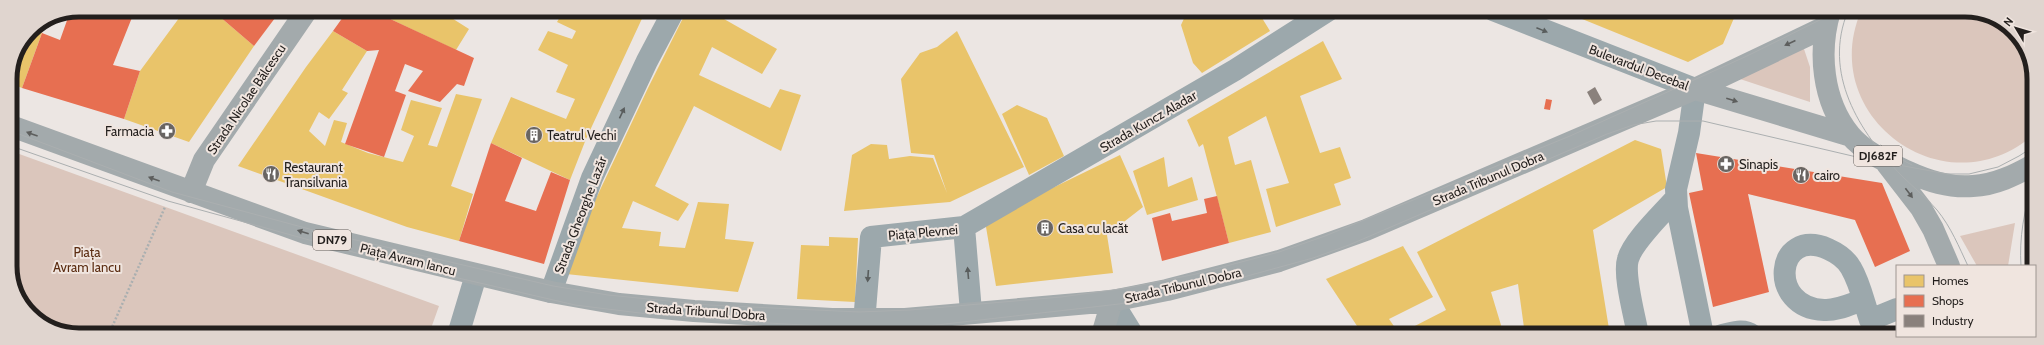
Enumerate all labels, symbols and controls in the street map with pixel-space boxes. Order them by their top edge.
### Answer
north arrow [1996,8,2036,48]
text: N [2000,14,2016,29]
one-way arrow [1537,27,1549,33]
one-way arrow [1784,40,1796,46]
street label: Strada Nicolae Bălcescu [203,41,289,157]
street label: Bulevardul Decebal [1587,41,1691,93]
street label: Strada Kuncz Aladar [1097,86,1200,155]
one-way arrow [1727,97,1739,103]
one-way arrow [619,107,625,119]
pharmacy icon: Farmacia [157,121,177,141]
place label: Farmacia [105,123,155,139]
building icon: Teatrul Vechi [524,125,544,145]
place label: Teatrul Vechi [547,127,616,143]
one-way arrow [26,130,38,136]
road number: DJ682F [1854,146,1902,166]
street label: Strada Tribunul Dobra [1430,147,1547,209]
street label: Strada Gheorghe Lazăr [550,153,610,276]
pharmacy icon: Sinapis [1716,154,1736,174]
place label: Sinapis [1739,156,1779,172]
place label: Restaurant Transilvania [284,159,348,190]
restaurant icon: Restaurant Transilvania [261,164,281,184]
restaurant icon: cairo [1791,165,1811,185]
place label: cairo [1814,167,1840,183]
one-way arrow [147,176,159,182]
one-way arrow [1905,187,1913,198]
building icon: Casa cu lacăt [1035,218,1055,238]
place label: Casa cu lacăt [1058,220,1129,236]
street label: Piața Plevnei [887,221,959,244]
one-way arrow [296,229,308,235]
road number: DN79 [313,230,351,250]
street label: Piața Avram Iancu [358,239,458,280]
park label: Piața Avram Iancu [53,244,121,275]
street label: Strada Tribunul Dobra [1123,264,1244,306]
legend [1896,265,2036,337]
one-way arrow [964,267,971,279]
one-way arrow [865,270,872,282]
text: Homes [1932,273,1969,288]
text: Shops [1932,293,1964,308]
street label: Strada Tribunul Dobra [646,299,767,323]
text: Industry [1932,313,1973,328]

